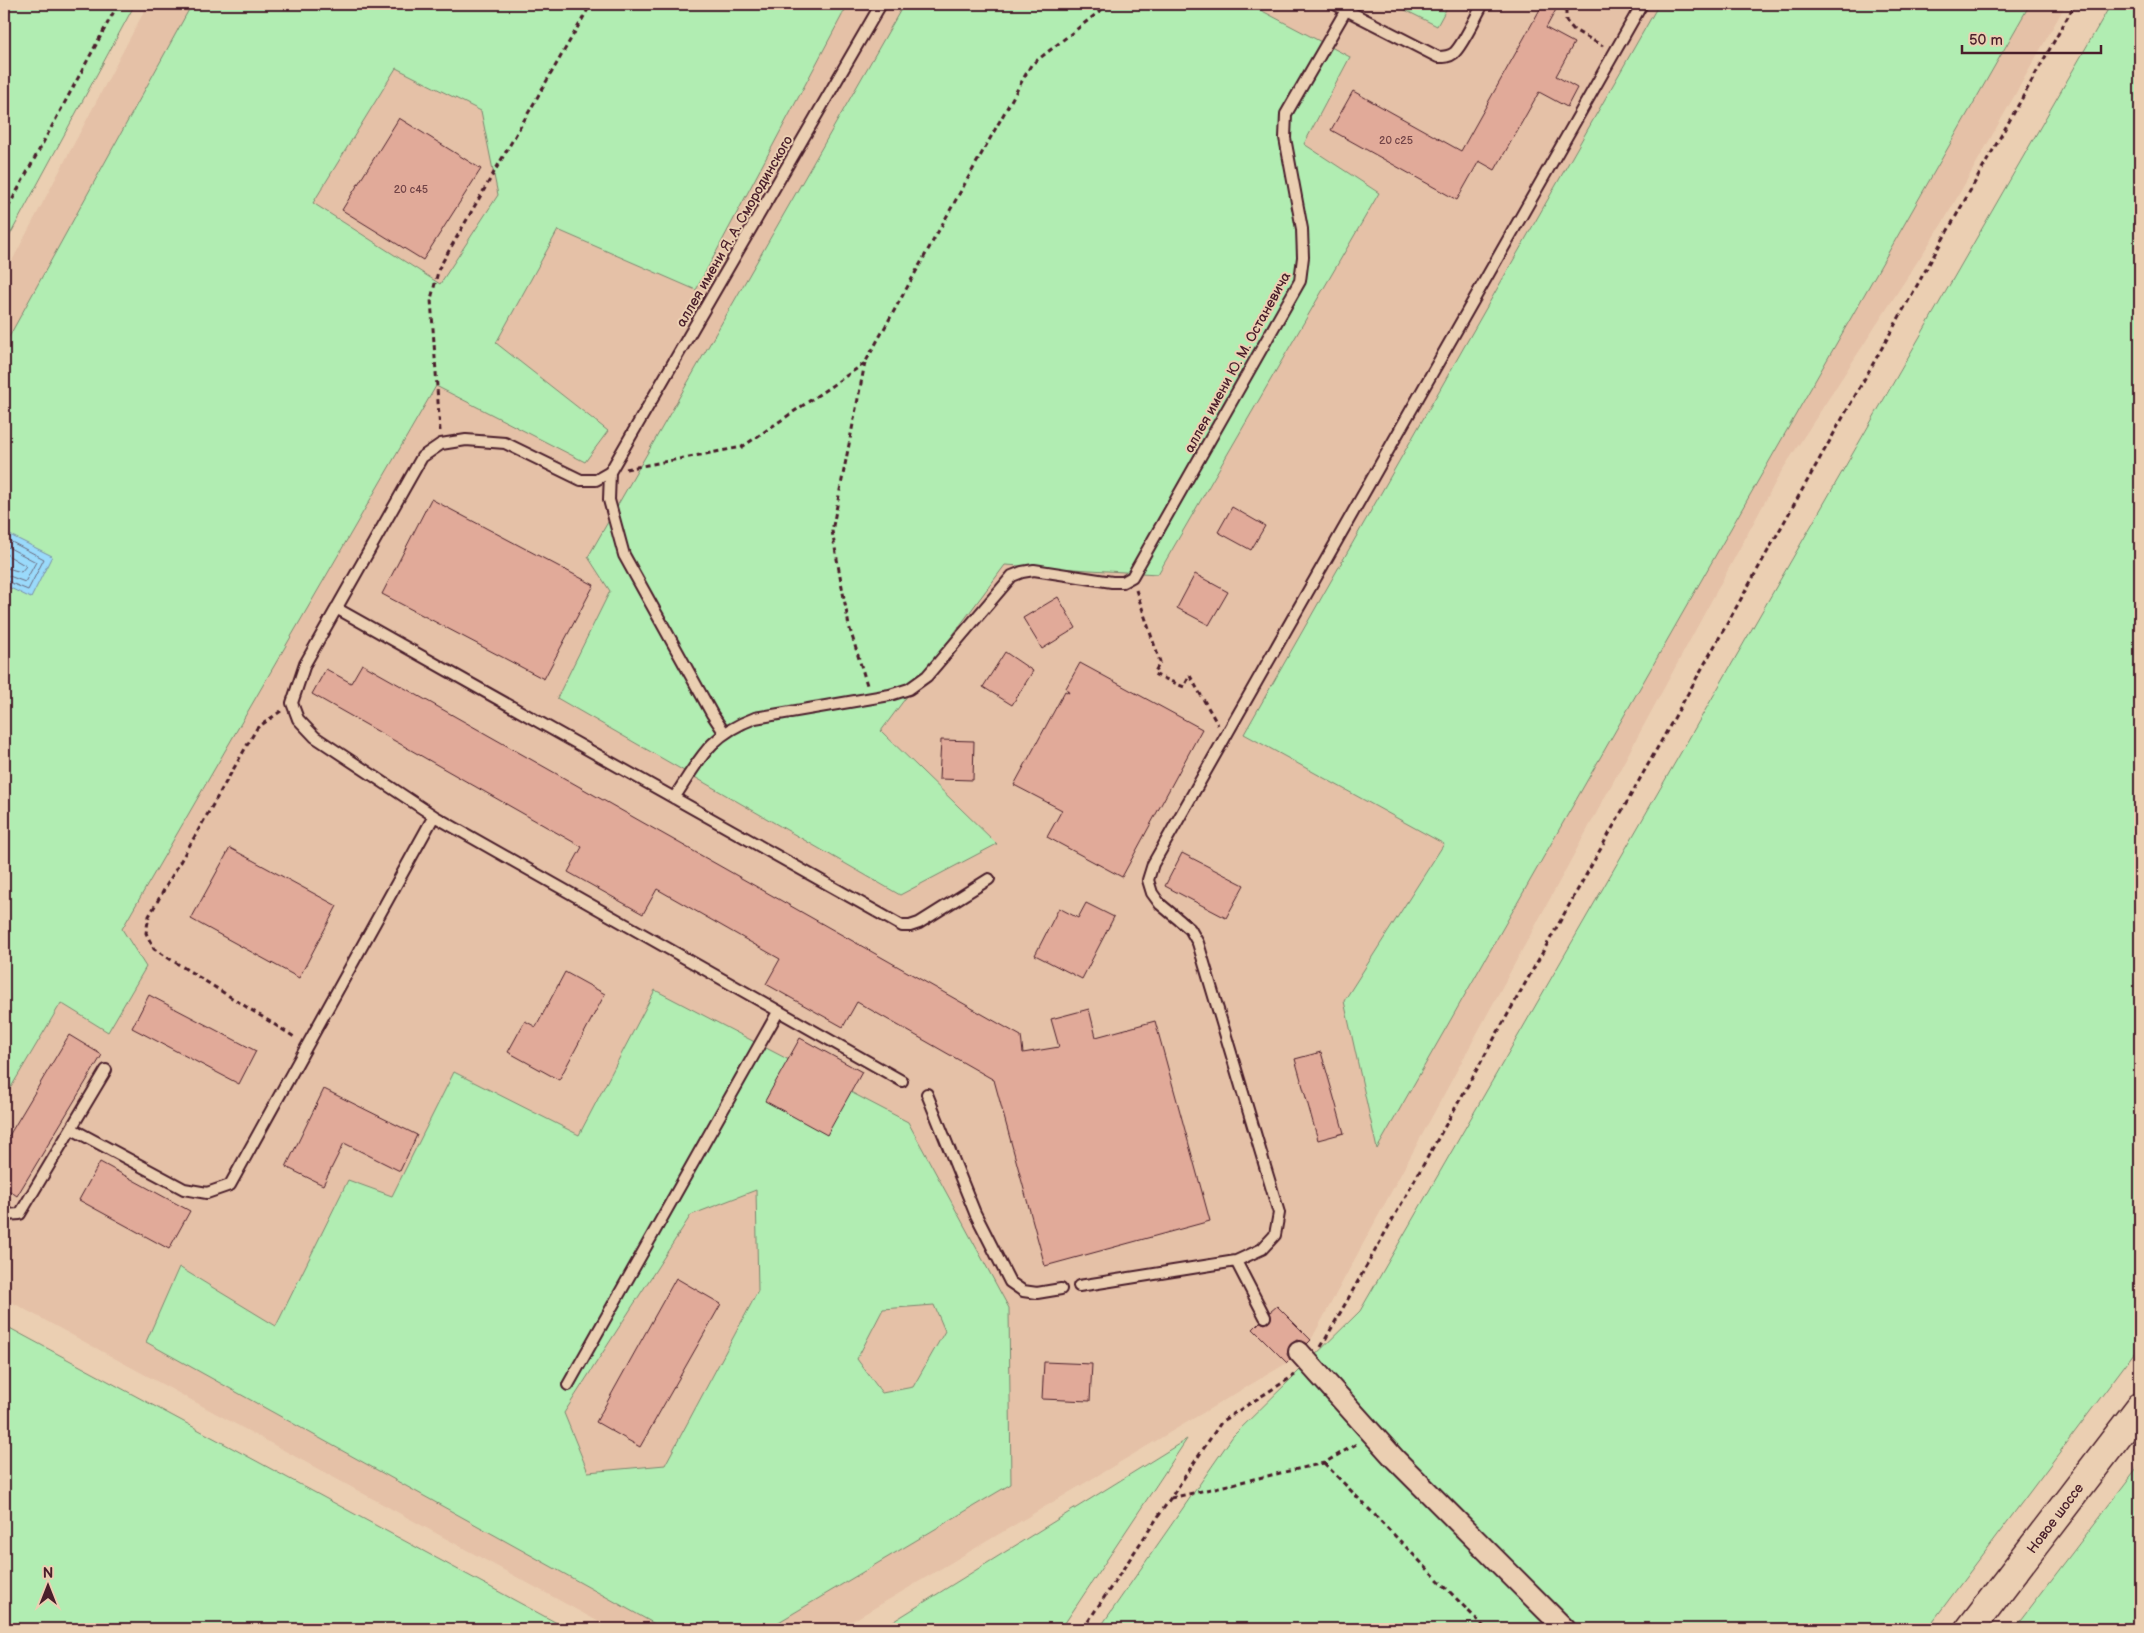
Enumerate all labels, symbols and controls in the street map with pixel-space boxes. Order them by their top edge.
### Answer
scale bar [1962,22,2100,54]
text: 50 m [1969,31,2003,50]
street label: аллея имени Я. А. Смородинского [673,133,796,330]
house number: 20 с25 [1379,134,1413,147]
house number: 20 с45 [394,183,428,196]
street label: аллея имени Ю. М. Останевича [1181,268,1295,456]
street label: Новое шоссе [2023,1480,2087,1557]
north arrow [22,1560,72,1610]
text: N [43,1565,53,1582]

